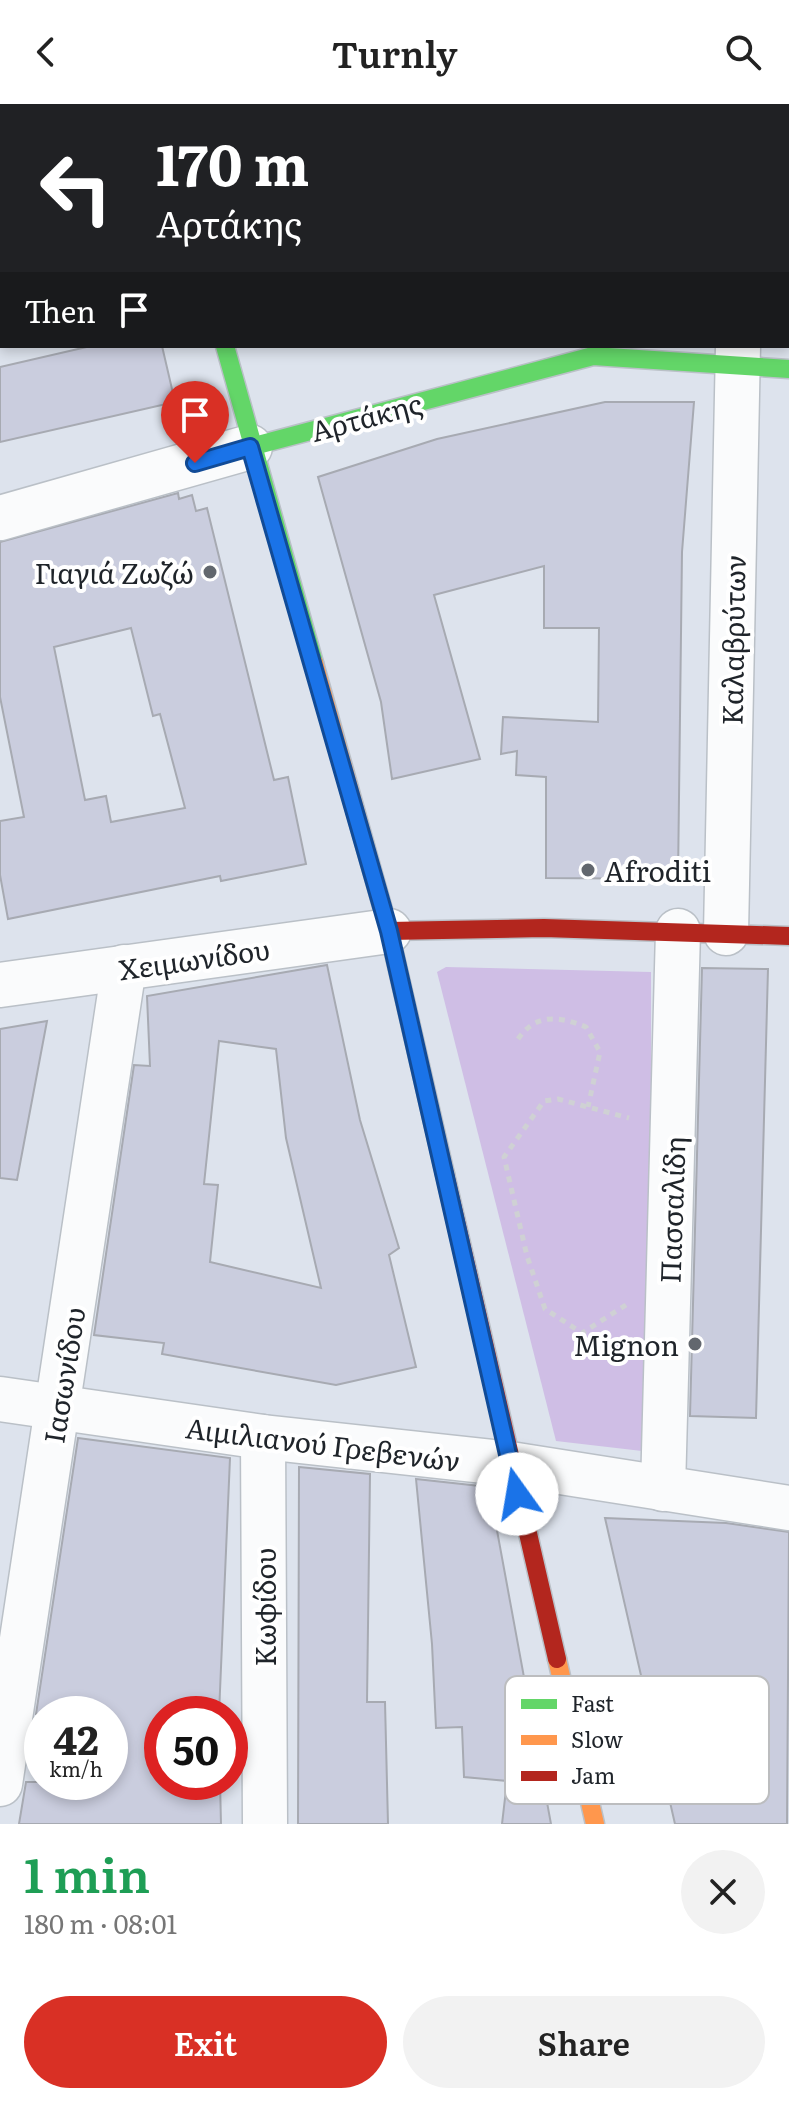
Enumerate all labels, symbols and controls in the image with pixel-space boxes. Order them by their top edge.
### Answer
text: Turnly [332,26,458,79]
icon: back [24,30,68,74]
icon: search [721,30,765,74]
text: 170 m [156,120,309,203]
icon: left [24,136,128,240]
text: Αρτάκης [156,196,302,249]
text: Then [24,288,96,332]
icon: arrive [112,288,156,332]
pin [161,381,229,463]
street label: Αρτάκης [306,381,426,451]
icon: arrive [173,393,217,437]
place label: Γιαγιά Ζωζώ [35,551,194,593]
street label: Καλαβρύτων [710,554,754,726]
marker: Γιαγιά Ζωζώ [201,563,219,581]
place label: Afroditi [604,849,711,891]
marker: Afroditi [579,861,597,879]
street label: Χειμωνίδου [116,927,272,989]
street label: Πασσαλίδη [647,1136,695,1284]
street label: Ιασωνίδου [32,1304,94,1446]
place label: Mignon [573,1323,679,1365]
marker: Mignon [686,1335,704,1353]
street label: Αιμιλιανού Γρεβενών [183,1405,463,1481]
position arrow [475,1452,559,1536]
street label: Κωφίδου [243,1548,285,1666]
legend [505,1676,769,1804]
text: Fast [571,1686,614,1719]
speed limit sign: 50 [144,1696,248,1800]
text: 42 [53,1708,99,1767]
text: Slow [571,1722,623,1755]
text: km/h [49,1753,103,1783]
text: Jam [571,1758,615,1791]
text: 1 min [24,1837,150,1908]
button: close [681,1850,765,1934]
text: 180 m · 08:01 [24,1903,177,1942]
button: Exit [24,1996,387,2088]
button: Share [403,1996,765,2088]

